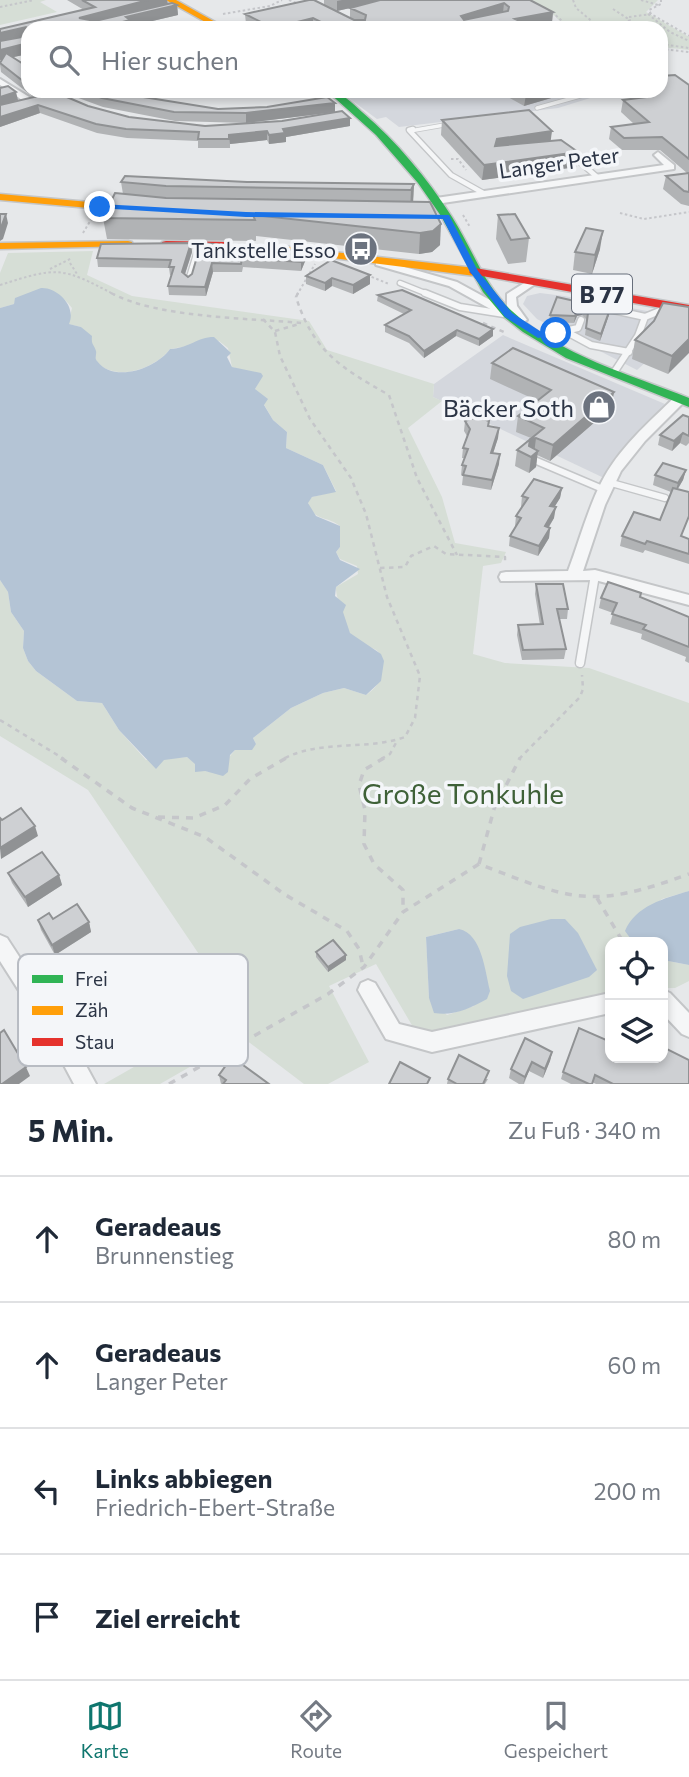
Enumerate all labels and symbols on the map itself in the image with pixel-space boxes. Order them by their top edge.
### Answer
street label: Langer Peter [497,141,621,183]
route end [84,191,115,222]
bus stop icon: Tankstelle Esso [342,230,380,268]
place label: Tankstelle Esso [191,237,336,262]
road number: B 77 [572,274,632,314]
route start [540,317,571,348]
shop icon: Bäcker Soth [580,388,618,426]
place label: Bäcker Soth [443,393,574,422]
park label: Große Tonkuhle [362,776,564,810]
legend [18,954,248,1066]
text: Frei [75,967,108,990]
text: Zäh [75,998,109,1021]
text: Stau [75,1030,114,1053]

